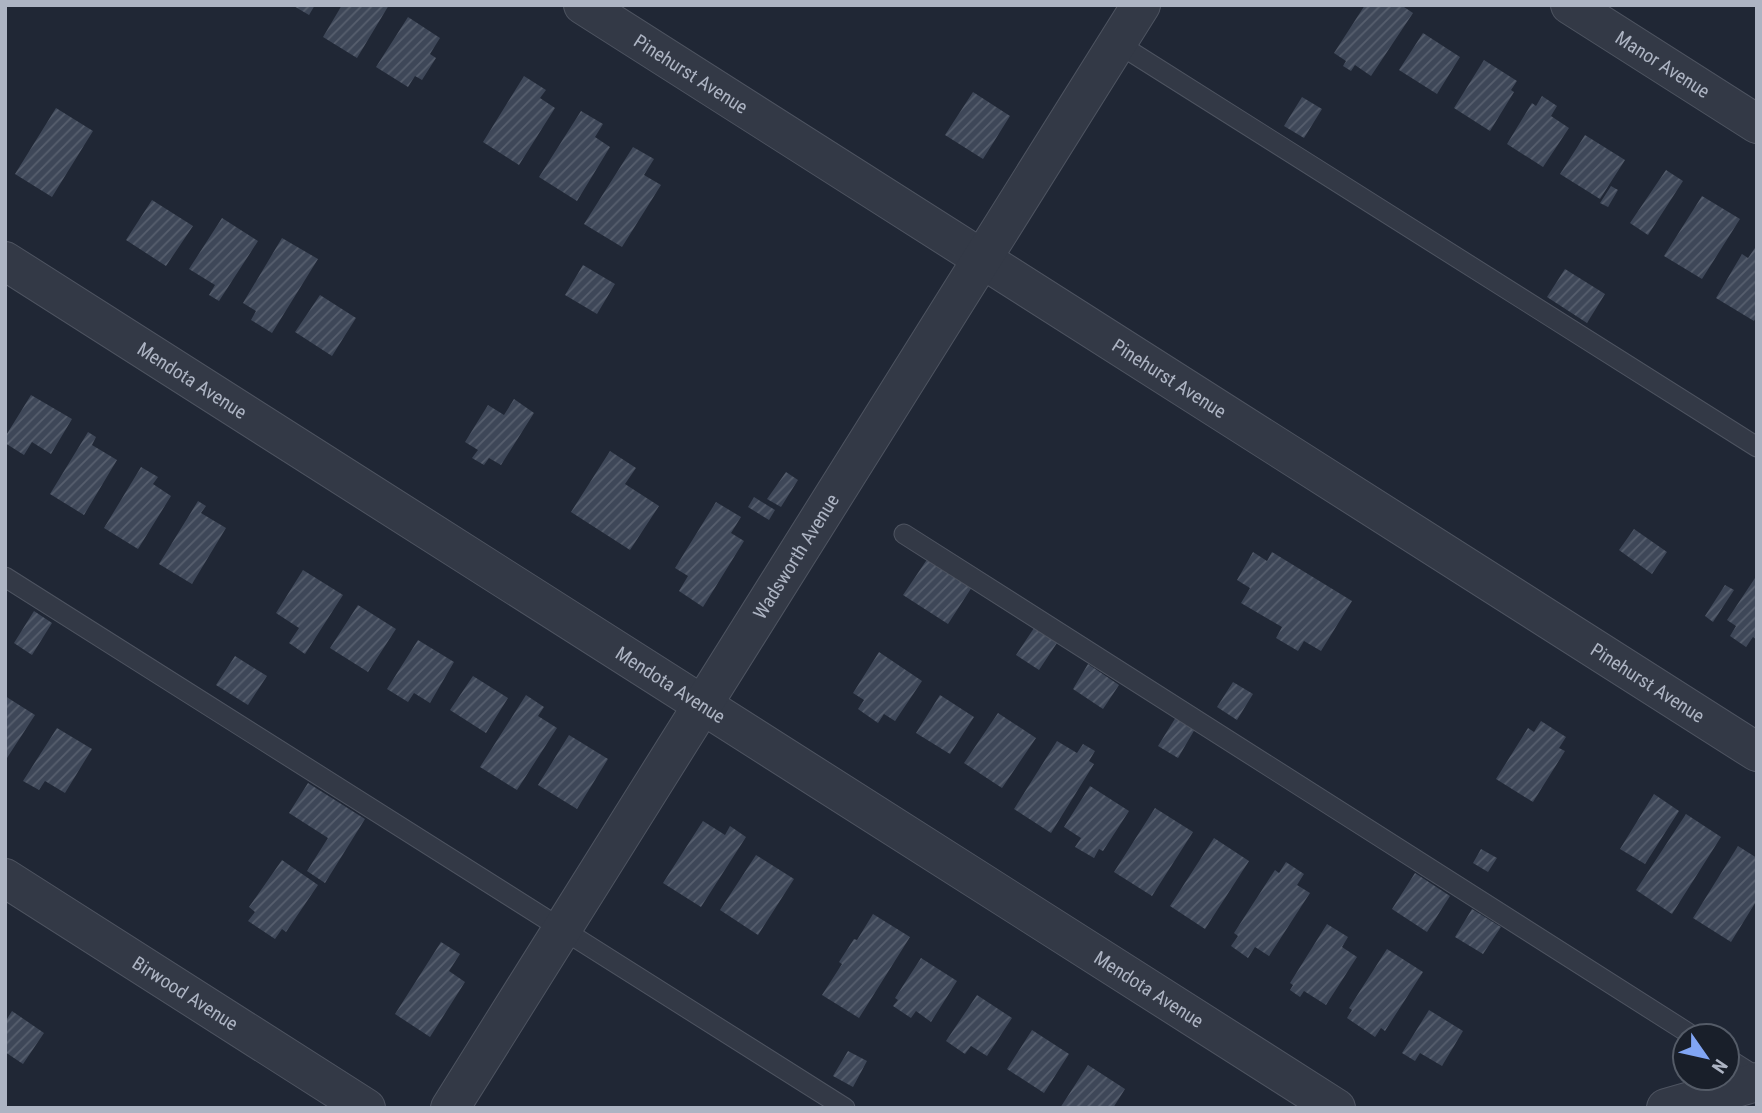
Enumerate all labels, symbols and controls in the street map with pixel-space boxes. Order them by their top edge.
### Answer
street label: Manor Avenue [1611,26,1714,103]
street label: Pinehurst Avenue [630,29,752,119]
street label: Pinehurst Avenue [1108,333,1231,423]
street label: Mendota Avenue [133,337,251,424]
street label: Wadsworth Avenue [748,489,843,623]
street label: Pinehurst Avenue [1586,638,1709,727]
street label: Mendota Avenue [612,641,730,728]
street label: Mendota Avenue [1090,946,1208,1032]
street label: Birwood Avenue [128,951,243,1035]
north arrow [1671,1022,1741,1092]
text: N [1707,1055,1732,1077]

